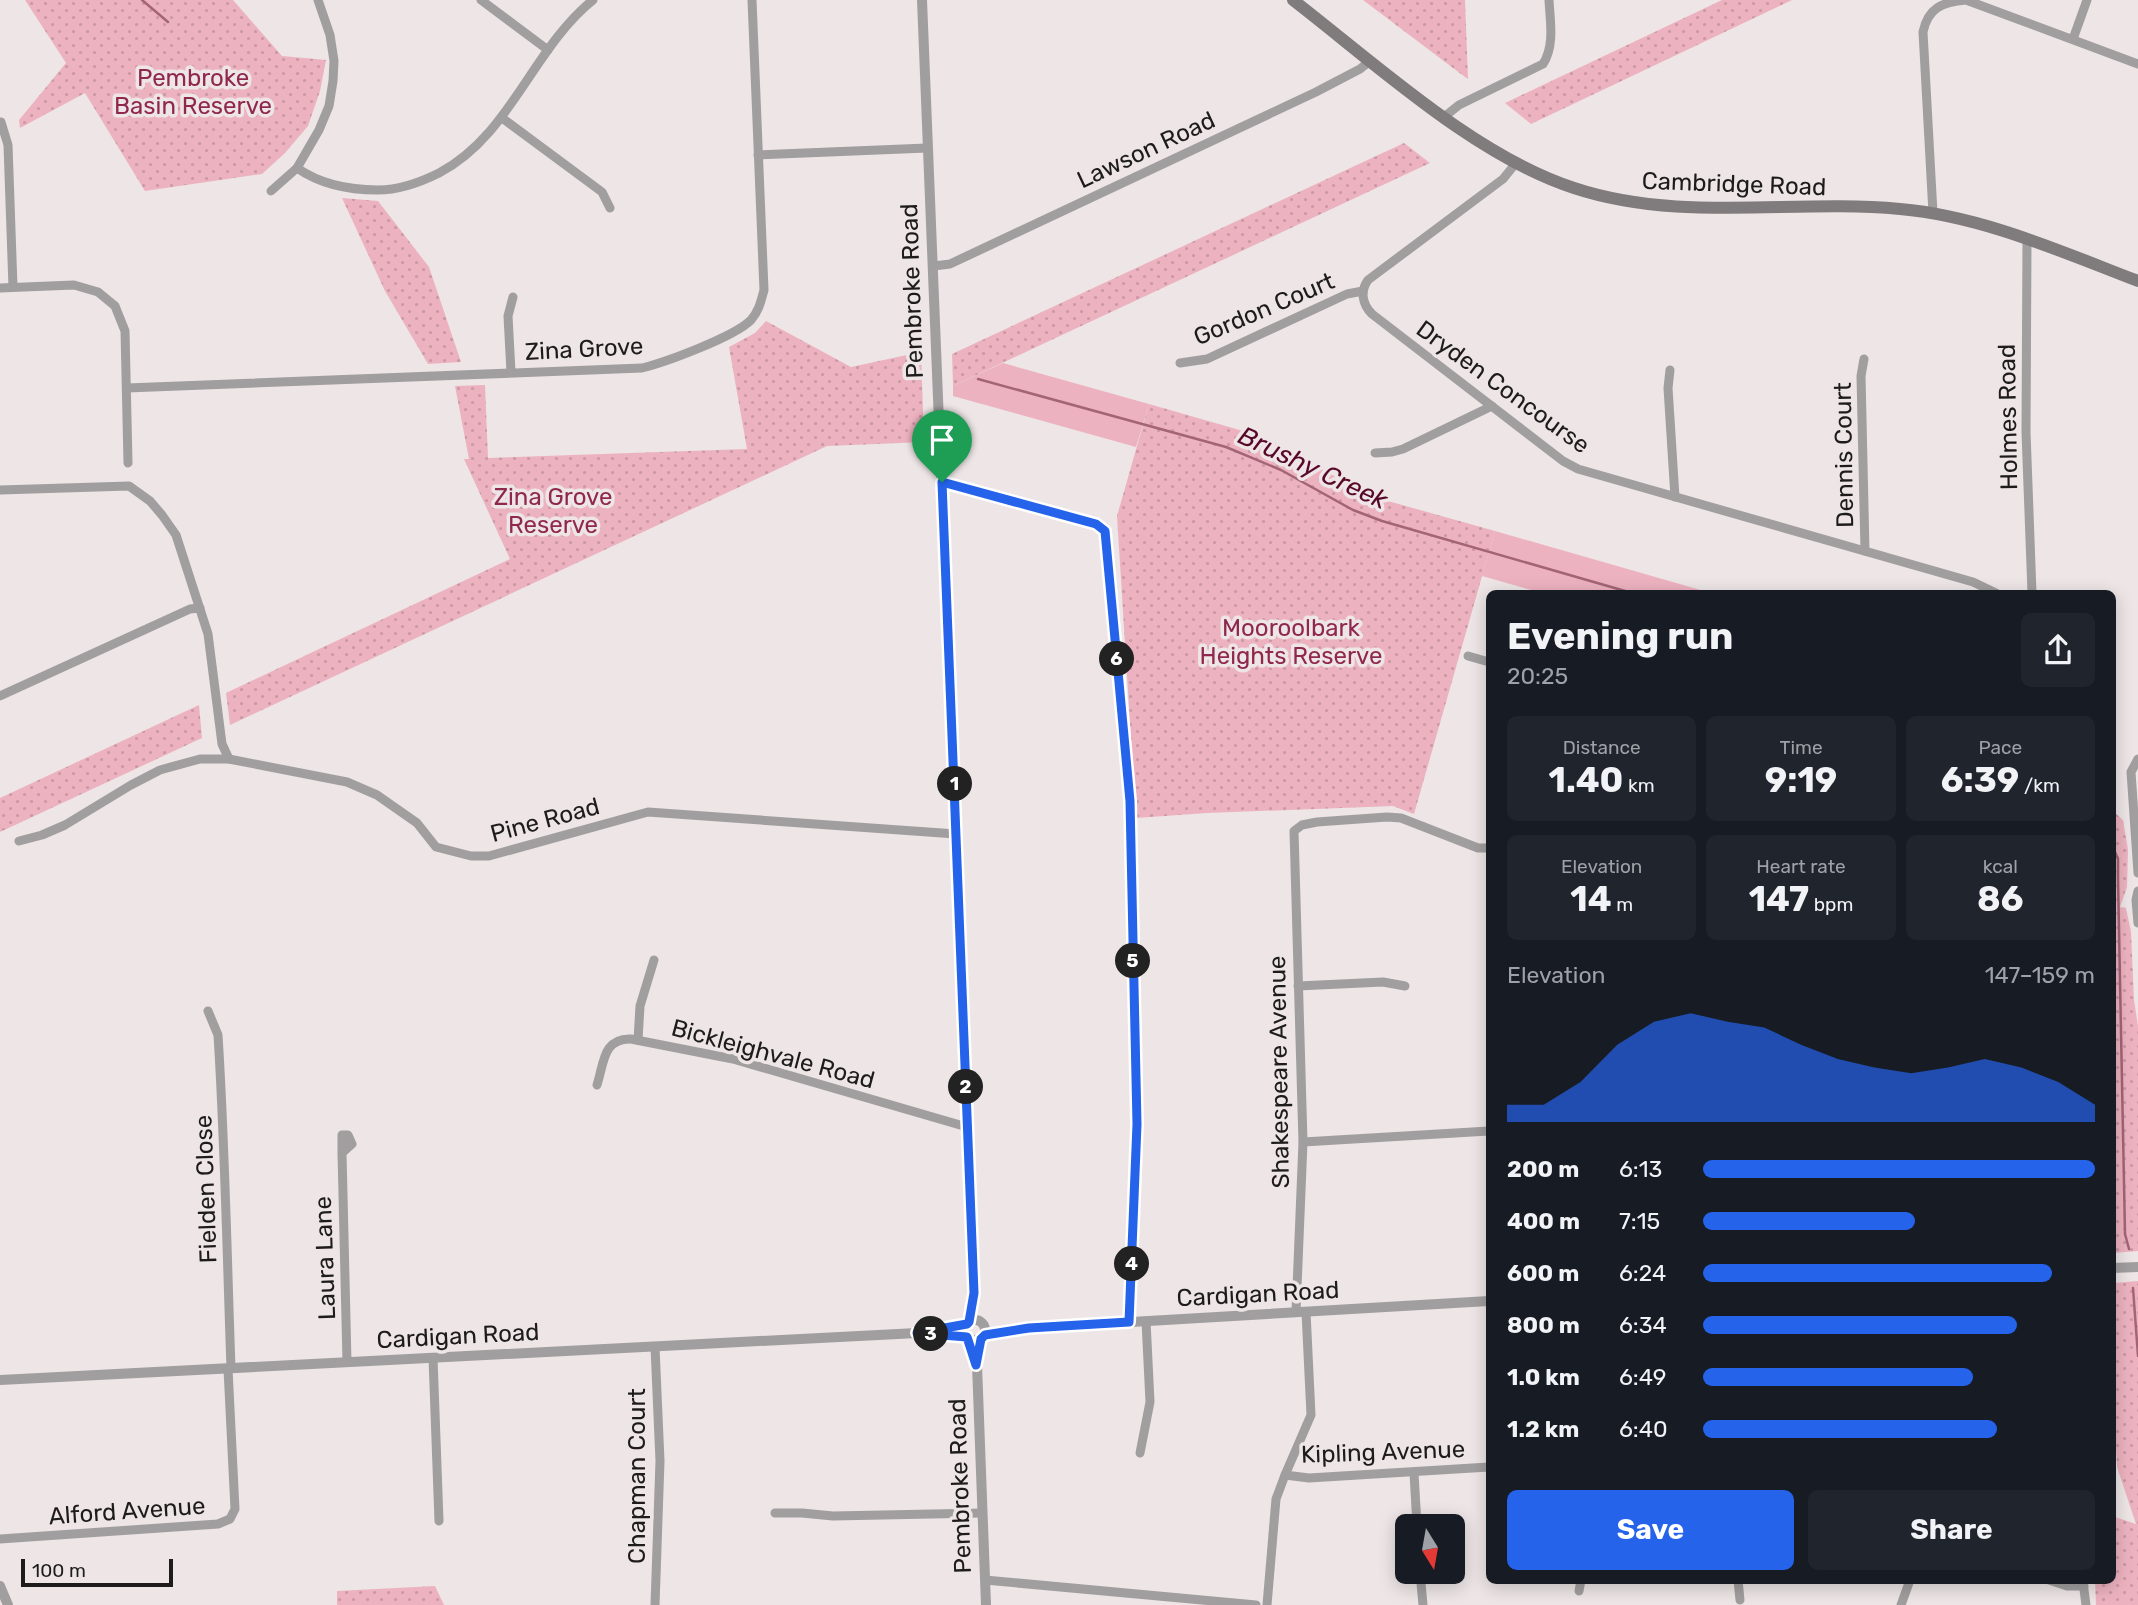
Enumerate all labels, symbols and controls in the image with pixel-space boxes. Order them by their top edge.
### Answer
park label: Pembroke Basin Reserve [114,64,272,120]
street label: Lawson Road [1073,106,1219,194]
street label: Cambridge Road [1641,167,1827,201]
street label: Pembroke Road [895,203,929,379]
street label: Gordon Court [1189,267,1339,351]
street label: Dryden Concourse [1411,315,1595,459]
street label: Zina Grove [524,332,644,366]
street label: Holmes Road [1993,344,2023,490]
street label: Dennis Court [1829,382,1859,528]
pin [912,410,972,482]
water label: Brushy Creek [1233,420,1393,516]
icon: arrive [923,421,961,459]
park label: Zina Grove Reserve [494,483,612,539]
text: Evening run [1507,613,1733,659]
button: share [2021,613,2095,687]
park label: Mooroolbark Heights Reserve [1200,614,1382,670]
pin: 6 [1100,642,1134,676]
text: 6 [1110,647,1123,670]
text: 20:25 [1507,662,1568,690]
text: Distance [1563,736,1641,759]
text: Time [1779,736,1823,759]
text: Pace [1979,736,2022,759]
text: 1.40 [1549,759,1623,801]
text: 9:19 [1765,759,1837,801]
text: 6:39 [1941,759,2019,801]
pin: 1 [937,766,972,802]
text: 1 [950,772,959,795]
text: km [1623,774,1655,797]
text: /km [2019,774,2060,797]
street label: Pine Road [487,792,603,848]
text: Elevation [1561,855,1642,878]
text: Heart rate [1756,855,1846,878]
text: kcal [1983,855,2018,878]
text: 14 [1570,878,1612,920]
text: 147 [1749,878,1809,920]
text: 86 [1977,878,2024,920]
text: m [1612,893,1633,916]
text: bpm [1809,893,1853,916]
pin: 5 [1116,944,1150,978]
text: 5 [1126,949,1139,972]
street label: Shakespeare Avenue [1263,955,1295,1189]
text: Elevation [1507,961,1606,989]
text: 147–159 m [1985,961,2095,989]
street label: Bickleighvale Road [668,1013,878,1095]
pin: 2 [948,1070,984,1104]
text: 2 [959,1075,972,1098]
street label: Fielden Close [189,1114,223,1264]
text: 200 m [1507,1155,1579,1183]
text: 6:13 [1619,1155,1662,1183]
street label: Laura Lane [309,1196,341,1320]
text: 400 m [1507,1207,1580,1235]
text: 7:15 [1619,1207,1660,1235]
pin: 4 [1114,1246,1150,1282]
text: 4 [1125,1252,1138,1275]
text: 600 m [1507,1259,1579,1287]
text: 6:24 [1619,1259,1666,1287]
street label: Cardigan Road [1176,1276,1340,1312]
text: 800 m [1507,1311,1580,1339]
text: 6:34 [1619,1311,1667,1339]
pin: 3 [914,1316,948,1352]
street label: Cardigan Road [376,1318,540,1354]
text: 3 [924,1322,937,1345]
text: 1.0 km [1507,1363,1580,1391]
text: 6:49 [1619,1363,1667,1391]
street label: Chapman Court [623,1388,651,1564]
street label: Pembroke Road [943,1398,977,1574]
text: 1.2 km [1507,1415,1579,1443]
text: 6:40 [1619,1415,1668,1443]
street label: Kipling Avenue [1300,1435,1466,1469]
button: Save [1507,1490,1794,1570]
button: Share [1808,1490,2095,1570]
street label: Alford Avenue [48,1492,206,1530]
north arrow [1395,1514,1465,1584]
map controls [1395,1514,1465,1584]
scale bar [21,1556,173,1588]
text: 100 m [32,1559,86,1582]

